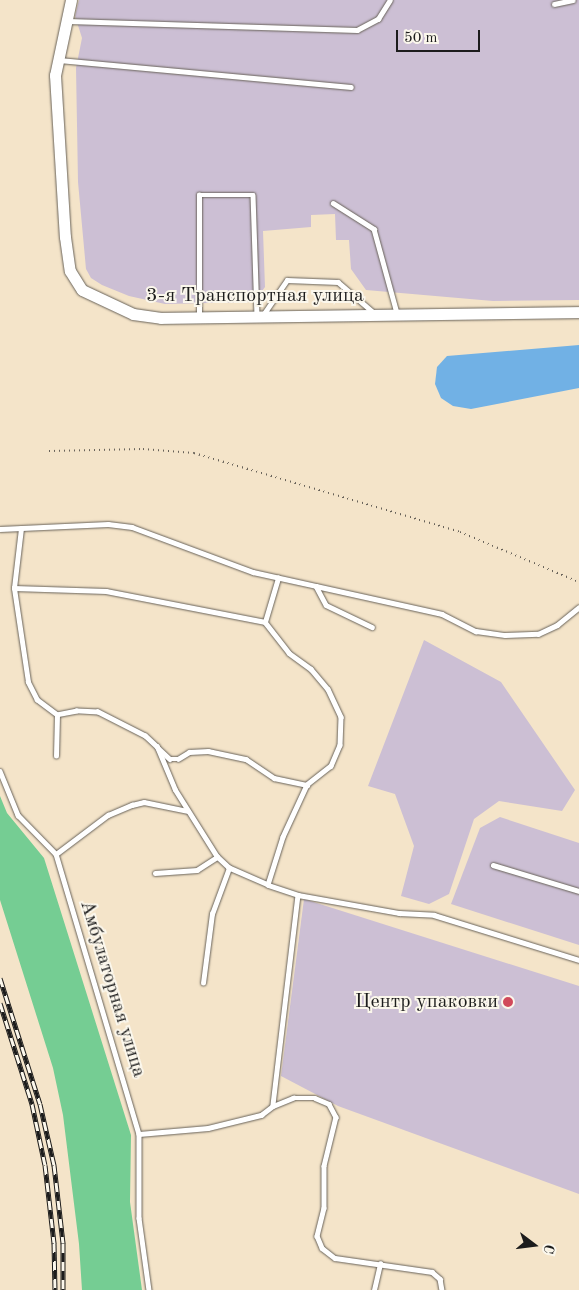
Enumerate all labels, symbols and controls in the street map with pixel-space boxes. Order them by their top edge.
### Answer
scale bar [399,20,483,52]
text: 50 m [404,31,438,46]
street label: 3-я Транспортная улица [146,284,364,308]
street label: Амбулаторная улица [74,898,150,1080]
place label: Центр упаковки [355,990,498,1014]
marker: Центр упаковки [502,996,514,1008]
north arrow [509,1220,559,1270]
text: С [541,1243,556,1255]

